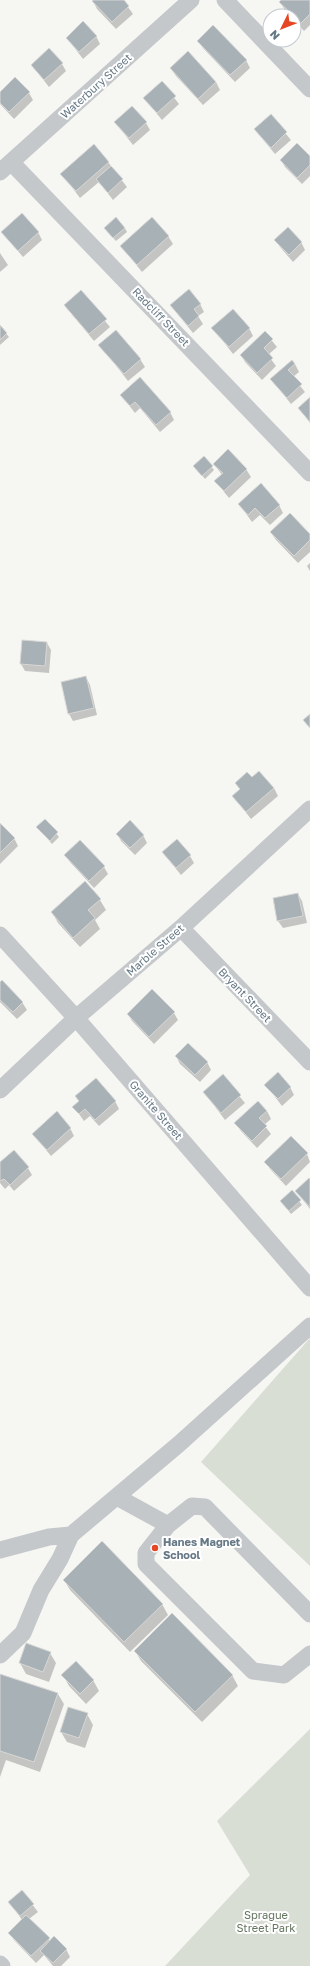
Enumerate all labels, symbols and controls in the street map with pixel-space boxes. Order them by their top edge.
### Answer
north arrow [262,8,302,48]
text: N [267,28,282,43]
street label: Waterbury Street [58,50,134,121]
street label: Radcliff Street [130,285,193,349]
street label: Marble Street [123,921,186,978]
street label: Bryant Street [216,965,274,1024]
street label: Granite Street [127,1078,186,1142]
place label: Hanes Magnet School [163,1535,241,1561]
marker: Hanes Magnet School [150,1543,160,1553]
park label: Sprague Street Park [236,1908,296,1934]

